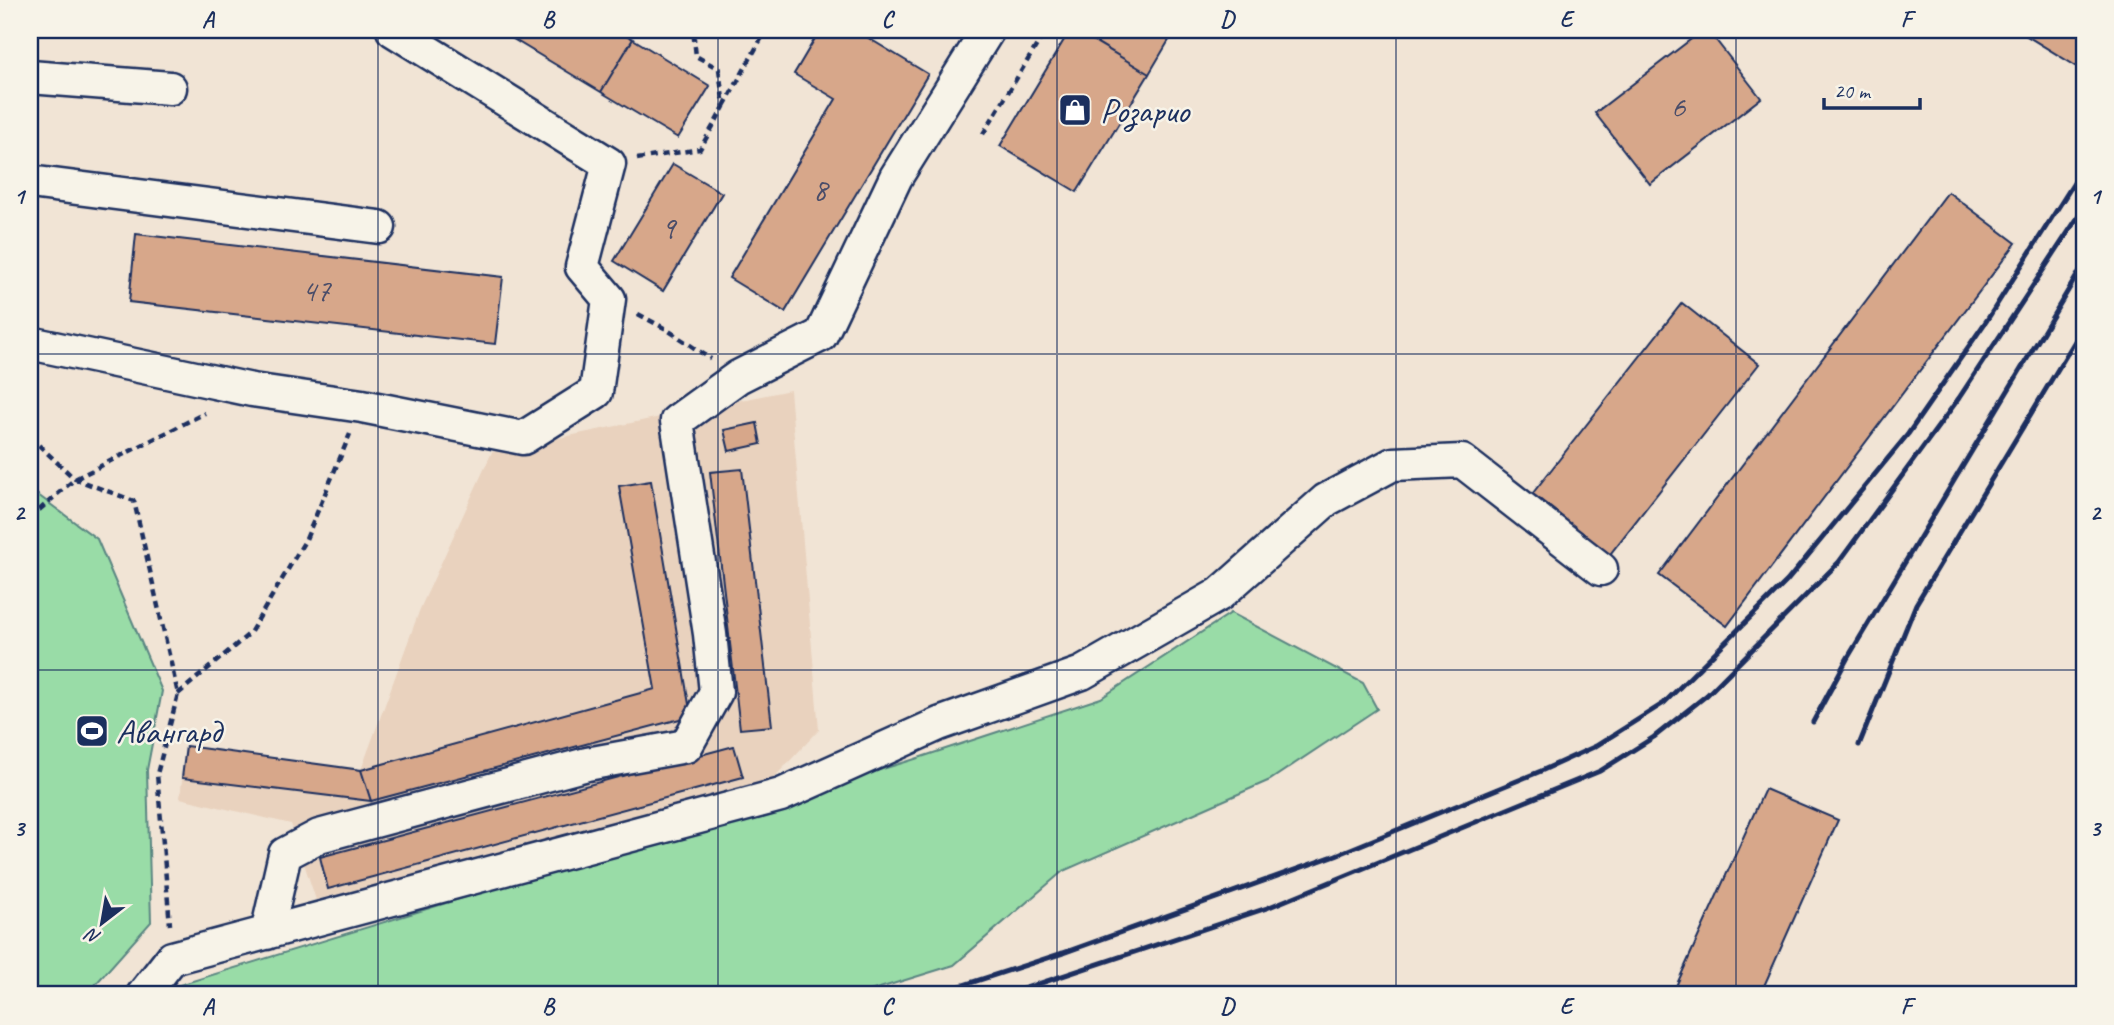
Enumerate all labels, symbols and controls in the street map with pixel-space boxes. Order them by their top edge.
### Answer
text: A [202,5,216,34]
text: B [542,5,556,34]
text: C [882,5,896,34]
text: D [1220,5,1236,34]
text: E [1560,5,1576,34]
text: F [1901,5,1917,34]
scale bar [1824,66,1920,110]
text: 20 m [1834,78,1872,104]
house number: 6 [1671,86,1687,127]
place label: Розарио [1100,88,1191,133]
shop icon: Розарио [1056,91,1094,129]
house number: 8 [813,169,830,210]
text: 1 [14,182,27,211]
text: 1 [2090,182,2103,211]
house number: 9 [661,207,678,248]
house number: 47 [302,270,332,311]
text: 2 [14,498,27,527]
text: 2 [2090,498,2103,527]
place label: Авангард [116,709,224,754]
sports icon: Авангард [73,712,111,750]
text: 3 [14,814,27,843]
text: 3 [2090,814,2103,843]
north arrow [66,888,136,958]
text: N [80,922,105,950]
text: A [202,992,216,1021]
text: B [542,992,556,1021]
text: C [882,992,896,1021]
text: D [1220,992,1236,1021]
text: E [1560,992,1576,1021]
text: F [1901,992,1917,1021]

